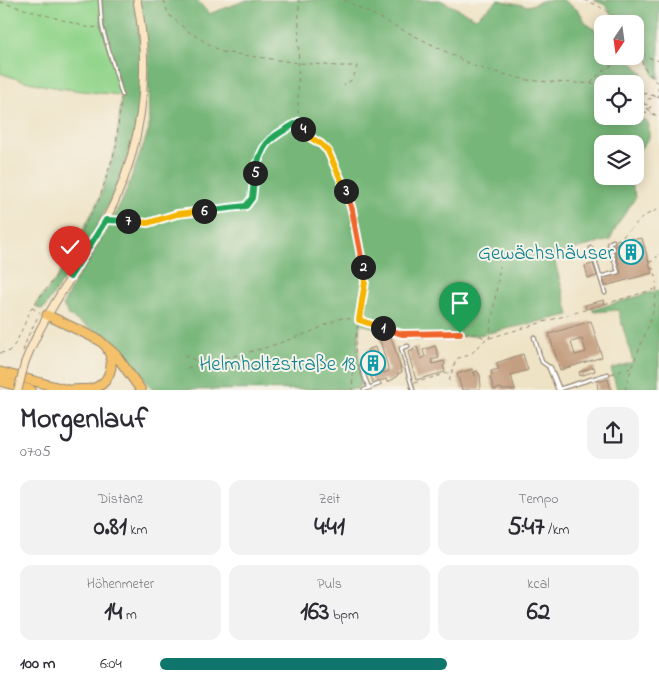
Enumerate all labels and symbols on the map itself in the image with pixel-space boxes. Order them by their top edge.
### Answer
north arrow [594,15,644,65]
pin: 4 [290,116,316,142]
pin: 5 [242,160,268,186]
pin: 3 [334,178,358,204]
pin: 6 [192,198,216,224]
pin: 7 [116,208,140,234]
pin [49,226,91,277]
place label: Gewächshäuser [478,239,614,269]
building icon: Gewächshäuser [618,239,644,265]
pin: 2 [350,254,376,280]
pin [439,282,481,333]
pin: 1 [370,316,396,340]
place label: Helmholtzstraße 18 [199,350,356,380]
building icon: Helmholtzstraße 18 [360,350,386,376]

